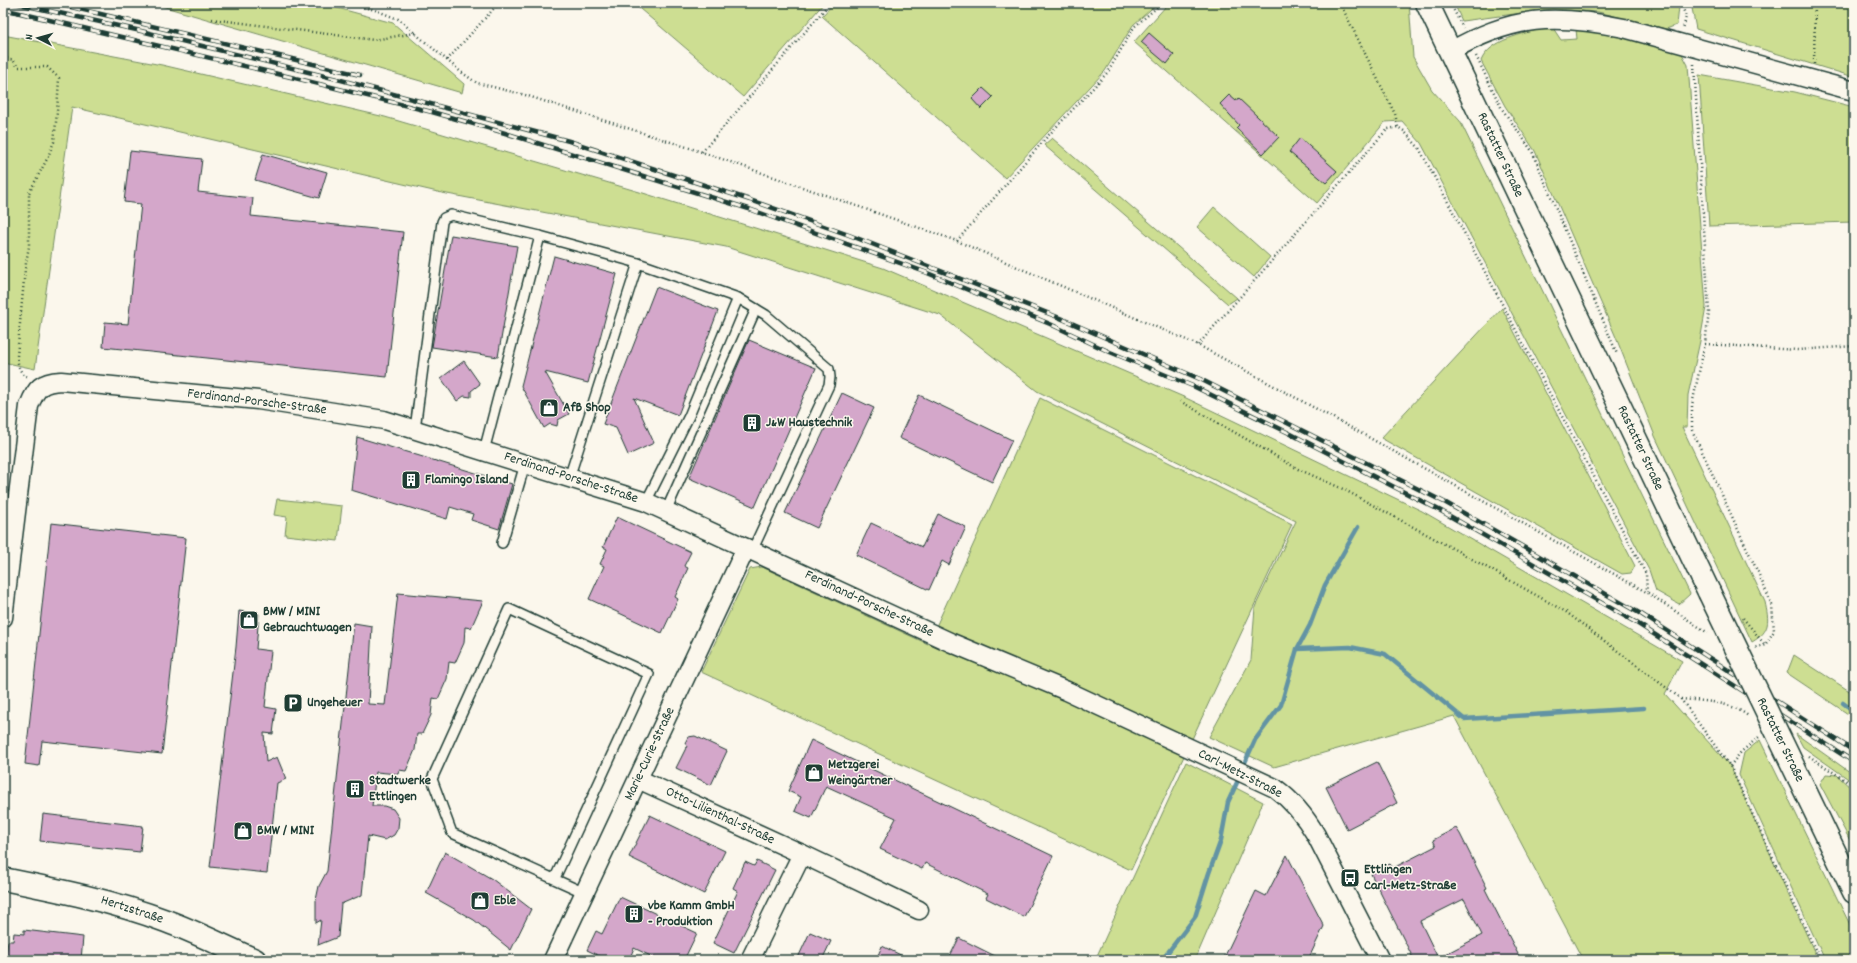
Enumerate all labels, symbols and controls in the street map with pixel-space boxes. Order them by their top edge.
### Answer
north arrow [18,18,58,58]
text: N [22,33,38,41]
street label: Rastatter Straße [1472,109,1528,201]
street label: Ferdinand-Porsche-Straße [186,384,328,420]
shop icon: AfB Shop [538,397,560,419]
place label: AfB Shop [563,398,611,418]
street label: Rastatter Straße [1612,402,1668,494]
building icon: J&W Haustechnik [741,412,763,434]
place label: J&W Haustechnik [766,413,853,433]
street label: Ferdinand-Porsche-Straße [501,447,641,509]
building icon: Flamingo Island [400,469,422,491]
place label: Flamingo Island [425,470,509,490]
street label: Ferdinand-Porsche-Straße [801,565,937,643]
place label: BMW / MINI Gebrauchtwagen [263,602,352,638]
shop icon: BMW / MINI Gebrauchtwagen [238,609,260,631]
parking icon: Ungeheuer [282,692,304,714]
place label: Ungeheuer [307,693,363,713]
street label: Rastatter Straße [1751,694,1809,786]
street label: Marie-Curie-Straße [620,704,680,804]
street label: Carl-Metz-Straße [1194,744,1286,804]
place label: Metzgerei Weingärtner [828,755,893,791]
shop icon: Metzgerei Weingärtner [803,762,825,784]
place label: Stadtwerke Ettlingen [369,771,431,807]
building icon: Stadtwerke Ettlingen [344,778,366,800]
street label: Otto-Lilienthal-Straße [662,782,778,850]
shop icon: BMW / MINI [232,820,254,842]
place label: BMW / MINI [257,821,315,841]
place label: Ettlingen Carl-Metz-Straße [1364,860,1456,896]
bus stop icon: Ettlingen Carl-Metz-Straße [1339,867,1361,889]
shop icon: Eble [469,890,491,912]
street label: Hertzstraße [98,891,166,929]
place label: Eble [494,891,516,911]
place label: vbe Kamm GmbH - Produktion [648,896,735,932]
building icon: vbe Kamm GmbH - Produktion [623,903,645,925]

